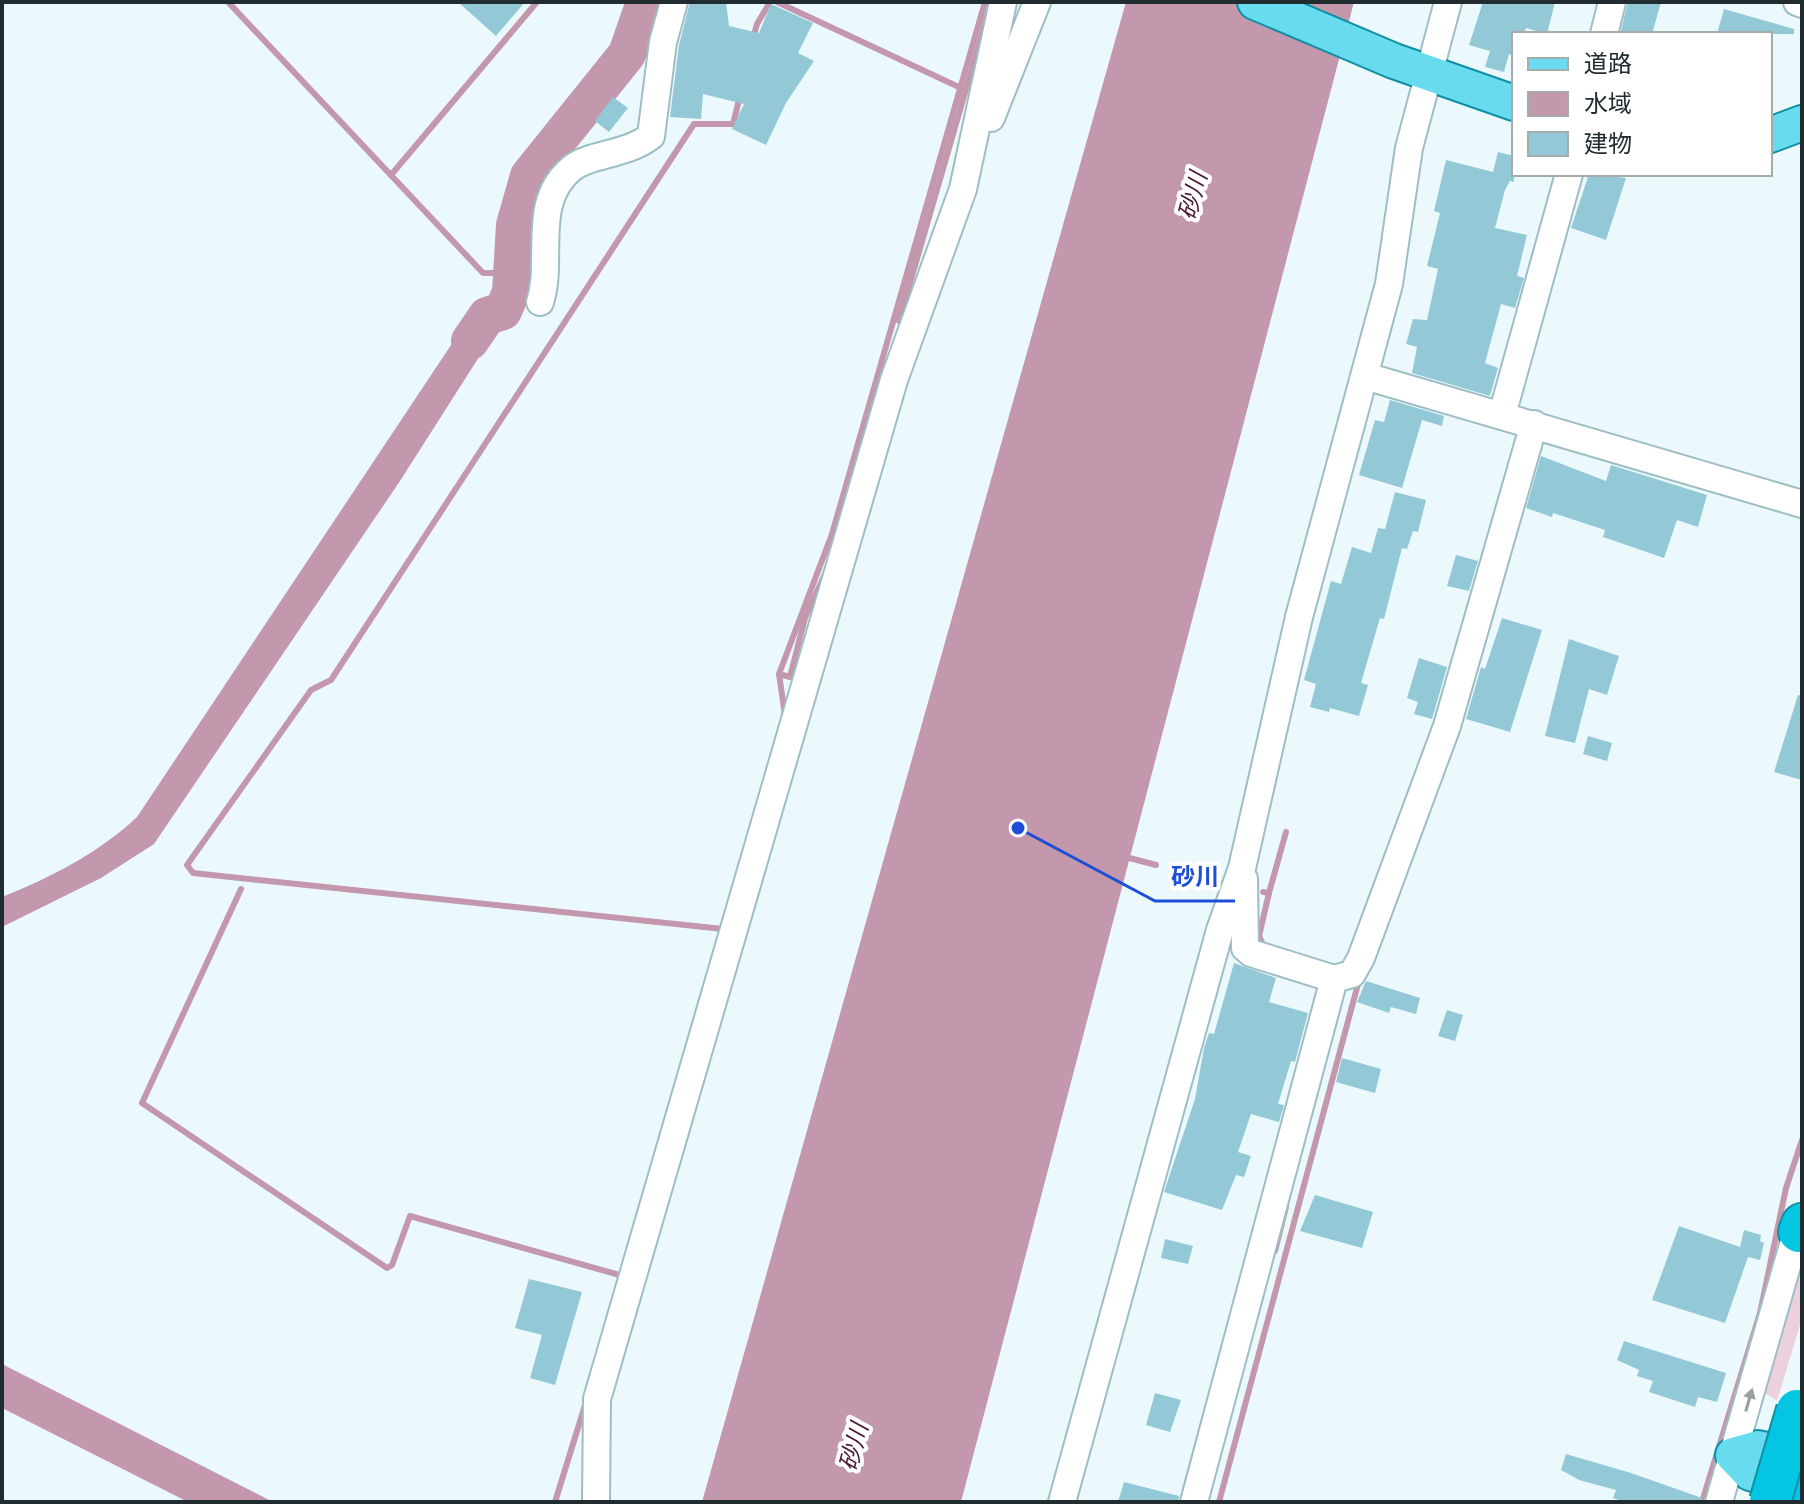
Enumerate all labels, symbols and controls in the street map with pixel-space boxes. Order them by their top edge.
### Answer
legend [1512,32,1772,176]
text: 道路 [1584,50,1632,77]
text: 水域 [1584,90,1632,117]
text: 建物 [1584,130,1632,157]
water label: 砂川 [1173,166,1213,223]
callout: 砂川 [1155,853,1235,901]
text: 砂川 [1171,863,1219,890]
one-way arrow [1743,1388,1756,1412]
water label: 砂川 [834,1417,874,1474]

